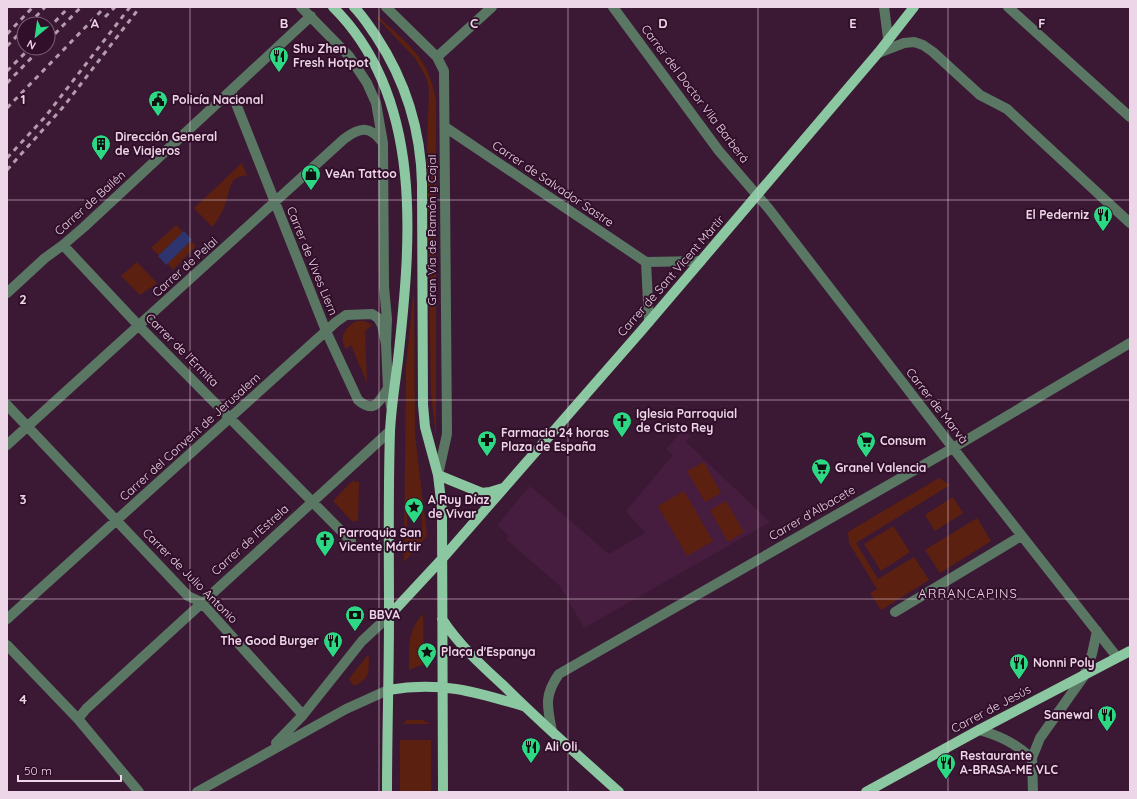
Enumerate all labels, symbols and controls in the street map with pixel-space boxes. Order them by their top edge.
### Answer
text: A [91,15,100,31]
text: B [280,15,288,31]
text: C [470,15,478,31]
text: E [849,15,857,31]
text: F [1038,15,1046,31]
north arrow [16,16,56,56]
street label: Carrer del Doctor Vila Barberá [638,22,752,166]
text: N [24,37,38,53]
place label: Shu Zhen Fresh Hotpot [293,41,369,70]
restaurant icon: Shu Zhen Fresh Hotpot [268,45,290,73]
public building icon: Policía Nacional [147,89,169,117]
text: 1 [20,91,26,107]
place label: Policía Nacional [172,92,264,107]
place label: Dirección General de Viajeros [115,129,217,158]
building icon: Dirección General de Viajeros [90,133,112,161]
street label: Carrer de Salvador Sastre [490,137,617,230]
street label: Gran Via de Ramón y Cajal [424,155,439,305]
shop icon: VeAn Tattoo [300,163,322,191]
place label: VeAn Tattoo [325,166,397,181]
street label: Carrer de Bailén [51,167,128,238]
street label: Carrer de Vives Liern [284,204,341,317]
restaurant icon: El Pederniz [1092,204,1114,232]
place label: El Pederniz [1026,207,1089,222]
street label: Carrer de Sant Vicent Màrtir [614,212,727,339]
street label: Carrer de Pelai [149,233,220,300]
text: 2 [19,291,27,307]
street label: Carrer de l'Ermita [143,310,222,389]
street label: Carrer de Marvà [903,365,972,447]
street label: Carrer del Convent de Jerusalem [116,369,263,504]
place label: Iglesia Parroquial de Cristo Rey [636,406,737,435]
church icon: Iglesia Parroquial de Cristo Rey [611,410,633,438]
place label: Farmacia 24 horas Plaza de España [501,425,609,454]
pharmacy icon: Farmacia 24 horas Plaza de España [476,429,498,457]
supermarket icon: Consum [855,430,877,458]
place label: Consum [880,433,926,448]
supermarket icon: Granel Valencia [810,457,832,485]
place label: Granel Valencia [835,460,926,475]
street label: Carrer d'Albacete [766,482,858,543]
text: 3 [20,491,27,507]
place label: A Ruy Díaz de Vivar [428,492,490,521]
place icon: A Ruy Díaz de Vivar [403,496,425,524]
street label: Carrer de l'Estrela [208,501,291,578]
street label: Carrer de Julio Antonio [140,525,241,626]
place label: Parroquia San Vicente Mártir [339,525,422,554]
church icon: Parroquia San Vicente Mártir [314,529,336,557]
district label: ARRANCAPINS [918,585,1018,601]
bank icon: BBVA [344,604,366,632]
place label: BBVA [369,607,400,622]
restaurant icon: The Good Burger [322,630,344,658]
place label: The Good Burger [220,633,319,648]
place icon: Plaça d'Espanya [416,641,438,669]
place label: Plaça d'Espanya [441,644,536,659]
restaurant icon: Nonni Poly [1008,652,1030,680]
place label: Nonni Poly [1033,655,1095,670]
street label: Carrer de Jesús [948,681,1033,736]
text: 4 [19,691,27,707]
restaurant icon: Sanewal [1096,704,1118,732]
place label: Sanewal [1044,707,1093,722]
restaurant icon: Ali Oli [520,736,542,764]
place label: Ali Oli [545,739,577,754]
place label: Restaurante A-BRASA-ME VLC [960,748,1059,777]
restaurant icon: Restaurante A-BRASA-ME VLC [935,752,957,780]
scale bar [18,757,121,783]
text: 50 m [24,763,52,778]

